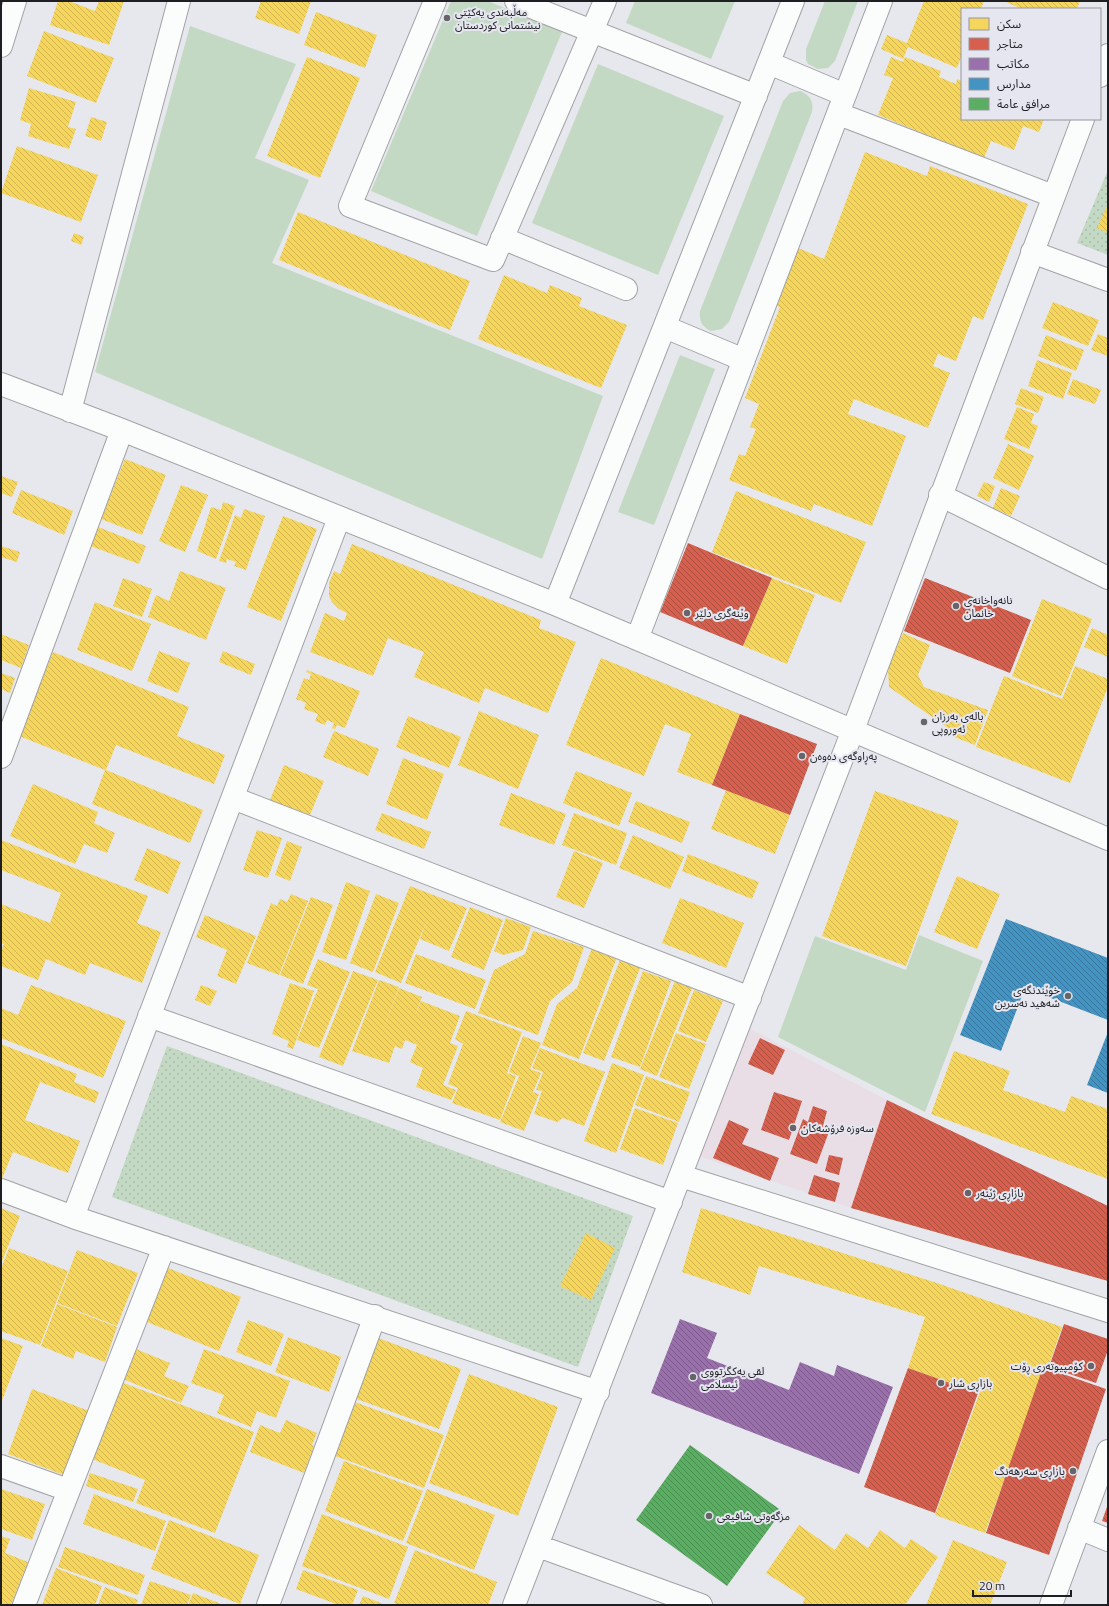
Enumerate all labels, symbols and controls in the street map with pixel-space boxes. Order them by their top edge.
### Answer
place label: مەڵبەندی یەکێتی نیشتمانی کوردستان [455,4,541,33]
legend [961,8,1101,120]
marker: مەڵبەندی یەکێتی نیشتمانی کوردستان [442,13,452,23]
text: سكن [997,14,1021,33]
text: متاجر [996,34,1023,53]
text: مكاتب [997,54,1030,73]
text: مدارس [997,74,1031,93]
text: مرافق عامة [997,94,1050,113]
place label: نانەواخانەی خانمان [964,592,1012,621]
marker: نانەواخانەی خانمان [951,601,961,611]
place label: وێنەگری دلێر [694,605,749,621]
marker: وێنەگری دلێر [682,608,692,618]
place label: بالەی بەرزان ئەوروپی [932,708,983,737]
marker: بالەی بەرزان ئەوروپی [919,717,929,727]
place label: پەڕاوگەی دەوەن [810,748,877,765]
marker: پەڕاوگەی دەوەن [797,751,807,761]
place label: خوێندنگەی شەهید نەسرین [995,982,1061,1011]
marker: خوێندنگەی شەهید نەسرین [1063,991,1073,1001]
place label: سەوزە فرۆشەکان [801,1120,874,1136]
marker: سەوزە فرۆشەکان [788,1123,798,1133]
place label: بازاڕی ژێنەر [975,1185,1024,1202]
marker: بازاڕی ژێنەر [963,1188,973,1198]
place label: کۆمپیوتەری ڕۆت [1011,1358,1083,1375]
marker: کۆمپیوتەری ڕۆت [1086,1361,1096,1371]
place label: لقی یەکگرتووی ئیسلامی [701,1363,764,1392]
marker: لقی یەکگرتووی ئیسلامی [688,1372,698,1382]
place label: بازاڕی شار [948,1375,992,1392]
marker: بازاڕی شار [936,1378,946,1388]
place label: بازاڕی سەرهەنگ [995,1463,1065,1480]
marker: بازاڕی سەرهەنگ [1068,1466,1078,1476]
place label: مزگەوتی شافیعی [717,1508,790,1524]
marker: مزگەوتی شافیعی [704,1511,714,1521]
scale bar [973,1572,1071,1598]
text: 20 m [979,1576,1005,1595]

